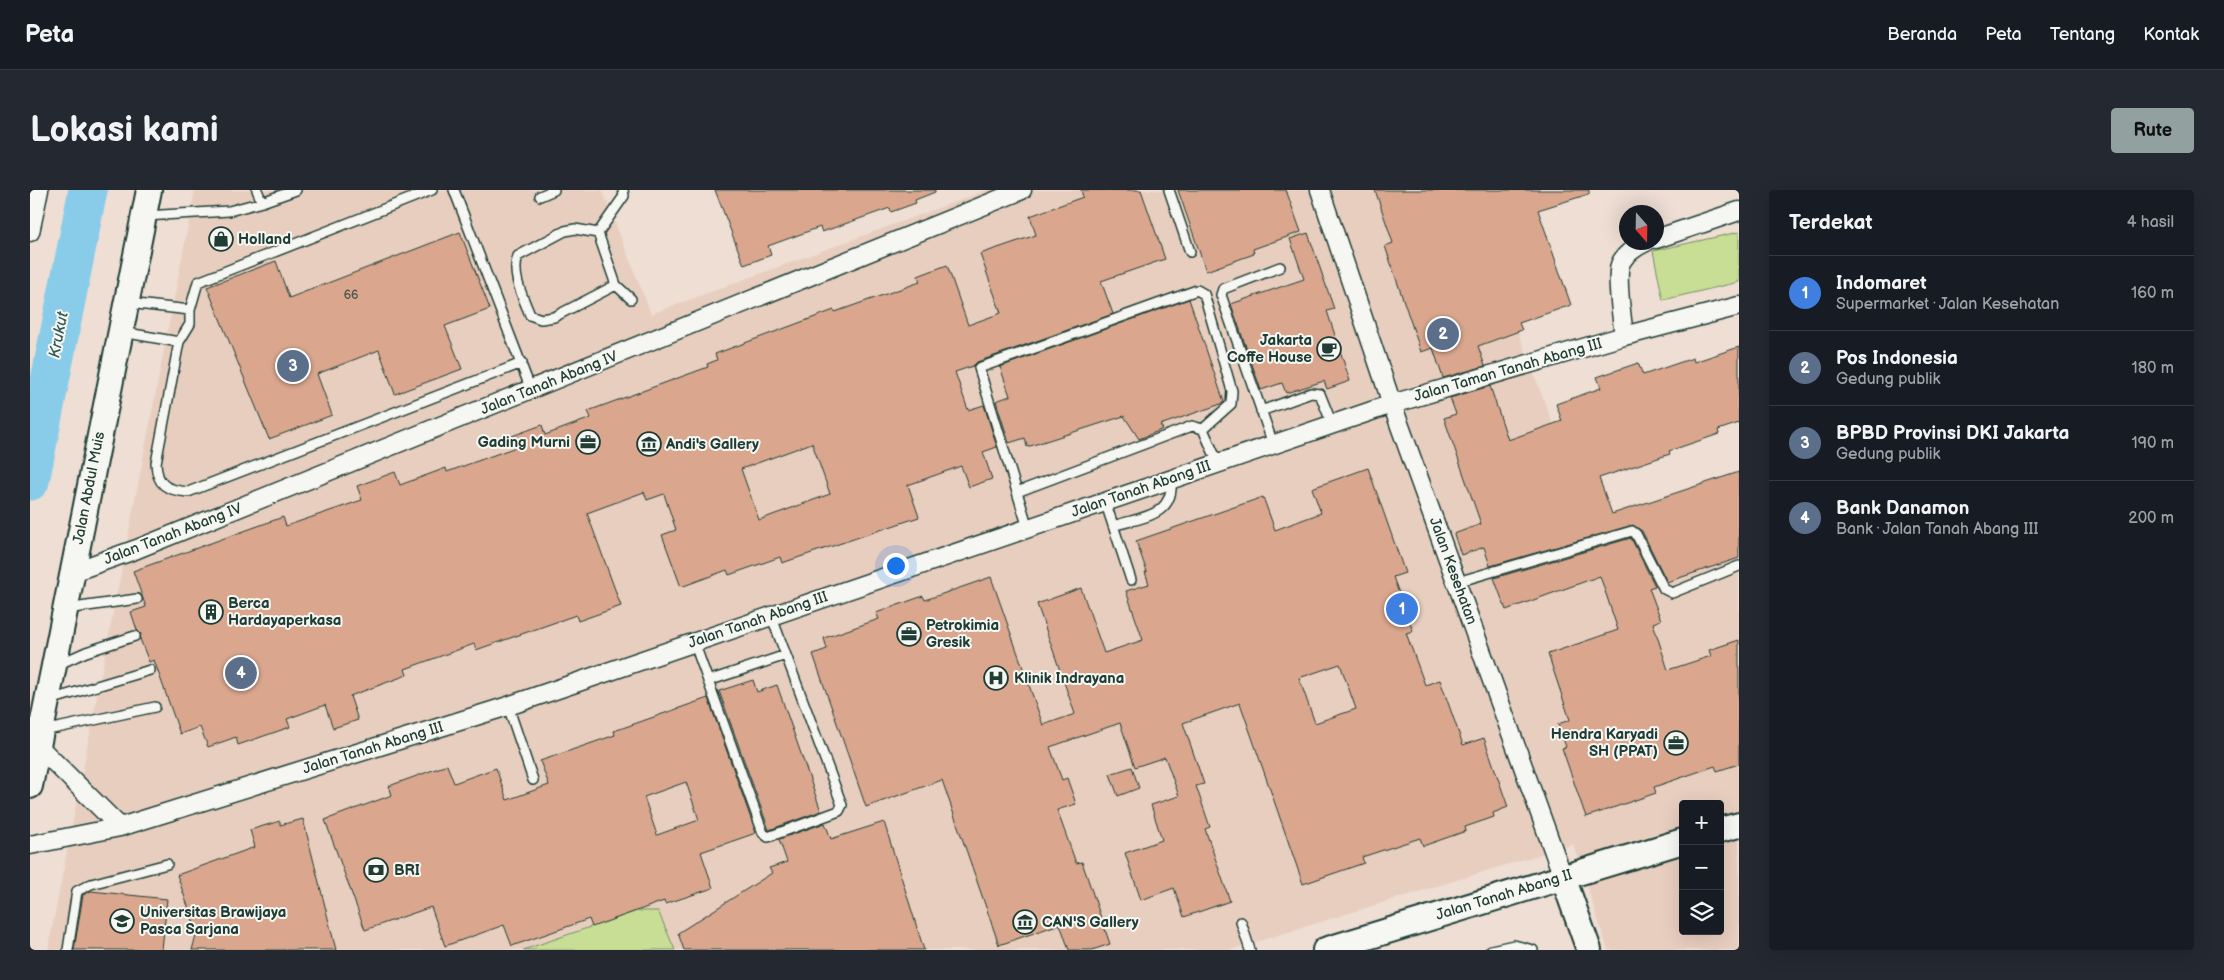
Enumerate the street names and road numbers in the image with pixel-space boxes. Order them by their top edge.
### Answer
street label: Jalan Taman Tanah Abang III [1412,334,1605,406]
street label: Jalan Tanah Abang IV [478,347,621,419]
street label: Jalan Abdul Muis [69,429,109,546]
street label: Jalan Tanah Abang III [1069,456,1214,522]
street label: Jalan Tanah Abang IV [101,499,245,569]
street label: Jalan Kesehatan [1425,515,1481,627]
street label: Jalan Tanah Abang III [686,587,831,653]
street label: Jalan Tanah Abang III [300,717,446,778]
street label: Jalan Tanah Abang II [1434,865,1575,925]

